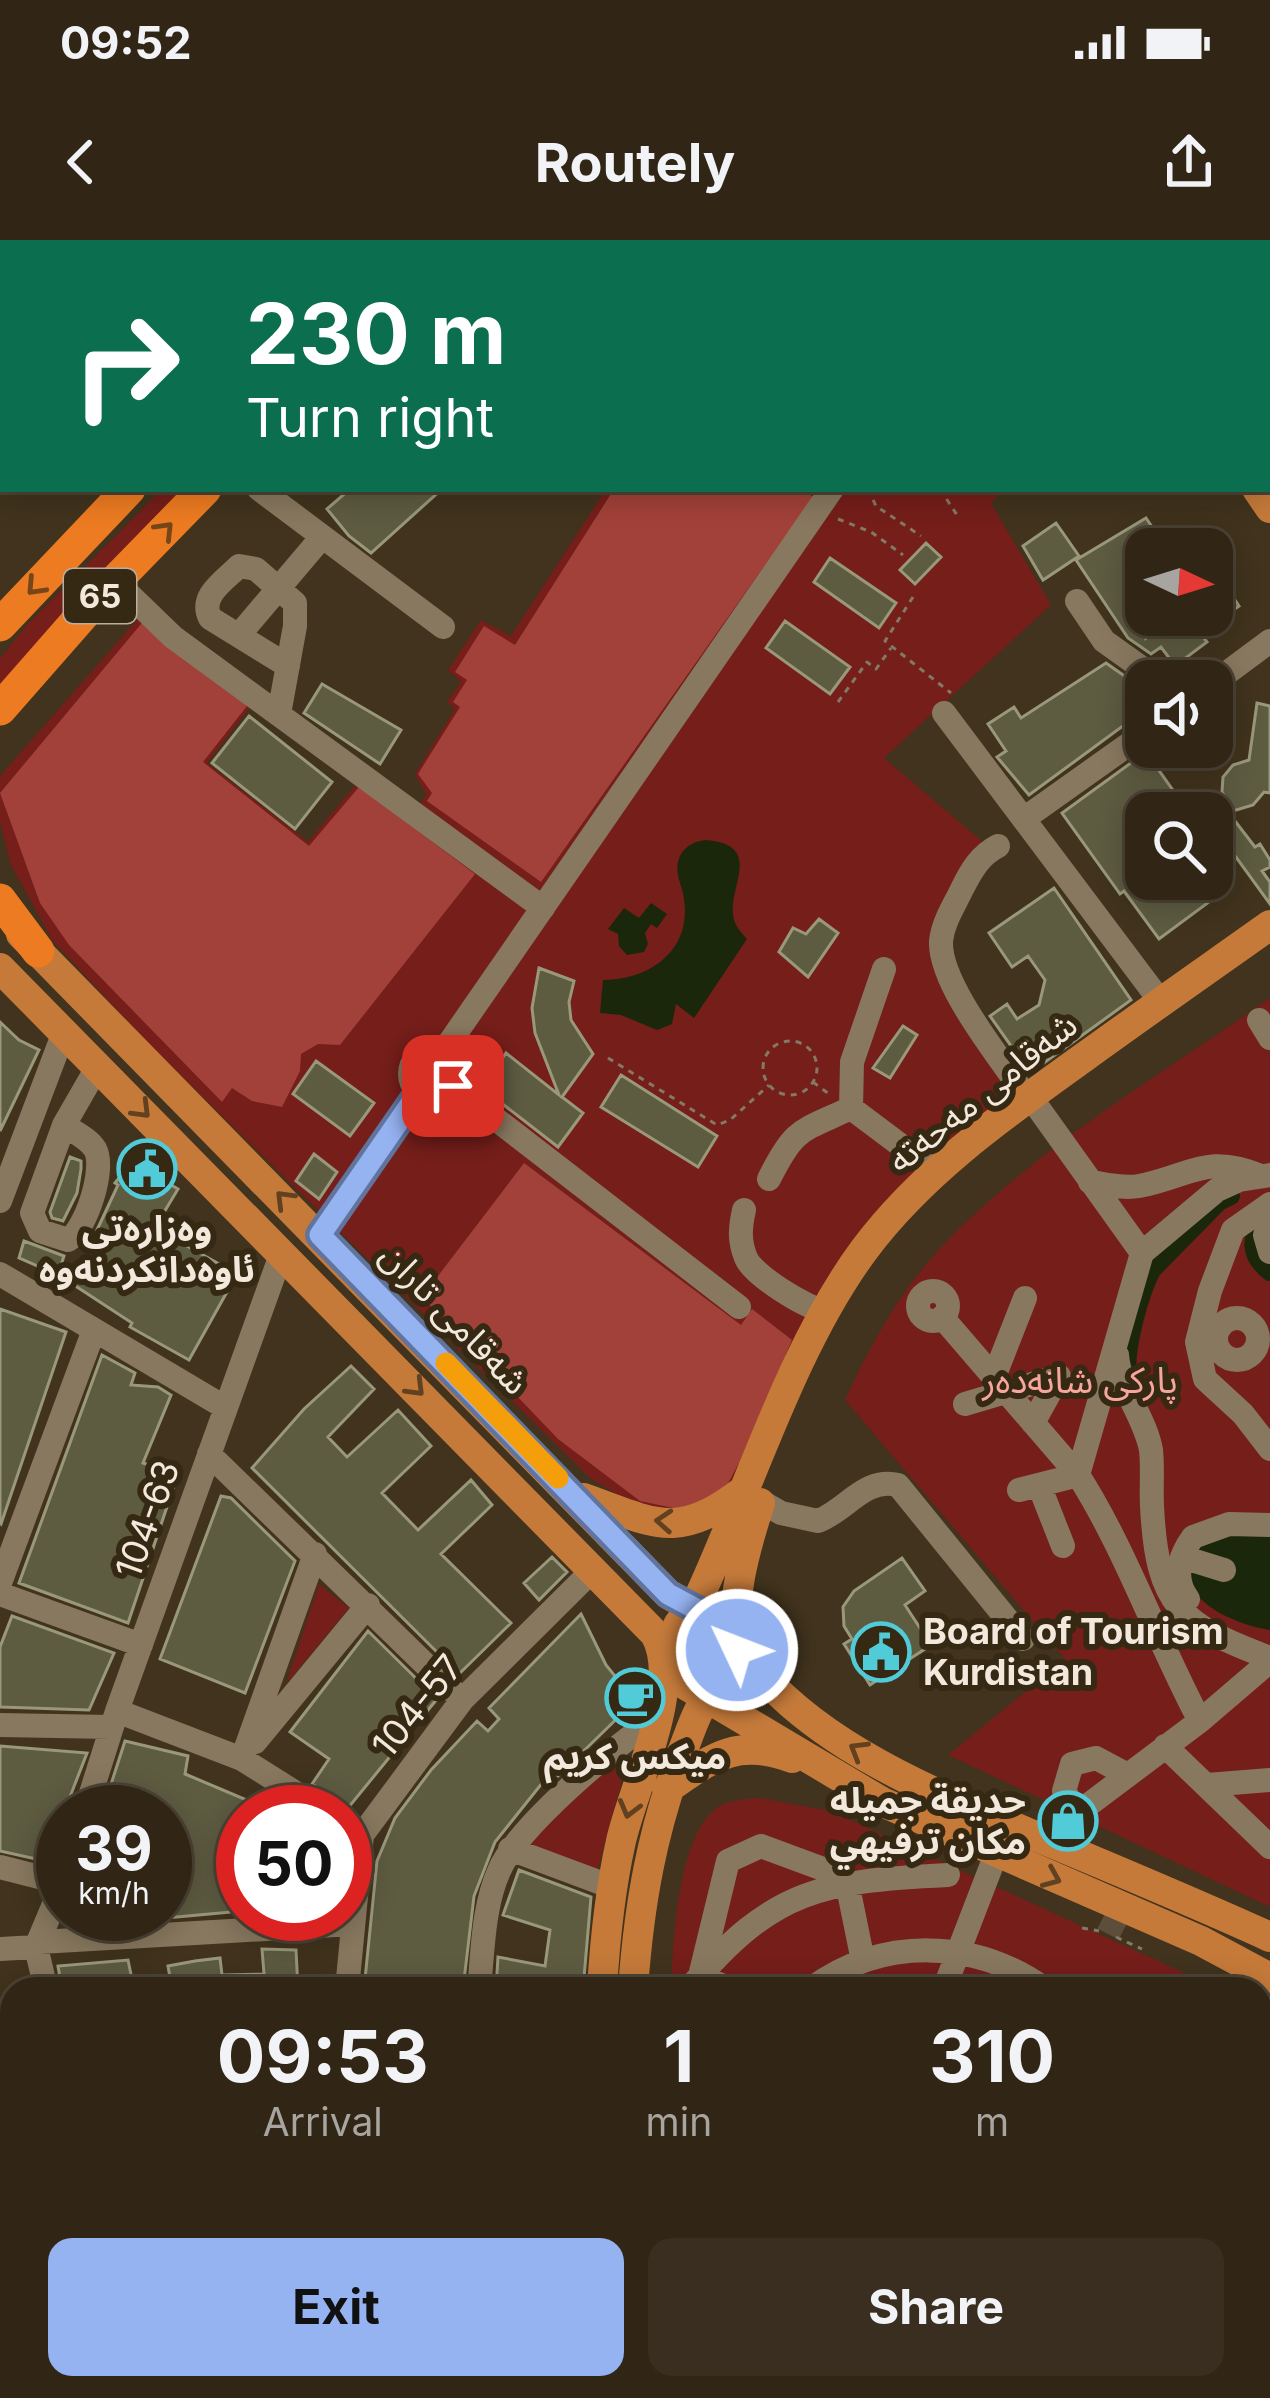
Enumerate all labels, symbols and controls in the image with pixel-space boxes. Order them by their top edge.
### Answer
text: 09:52 [60,15,192,70]
icon: back [48,129,114,195]
icon: share [1156,129,1222,195]
text: Routely [535,130,735,195]
text: 230 m [246,283,506,384]
icon: right [48,288,204,444]
text: Turn right [246,385,494,450]
one-way arrow [150,522,172,544]
north arrow [1125,528,1233,636]
map controls [1125,528,1233,900]
road number: 65 [64,569,136,623]
one-way arrow [28,573,49,594]
button: sound [1125,660,1233,768]
button: search [1125,792,1233,900]
street label: شەقامی مەحەتە [878,1002,1086,1182]
pin [402,1035,504,1137]
icon: arrive [420,1053,486,1119]
one-way arrow [128,1096,150,1118]
public building icon: وەزارەتی ئاوەدانکردنەوە [116,1138,178,1200]
one-way arrow [276,1191,298,1213]
place label: وەزارەتی ئاوەدانکردنەوە [39,1206,255,1291]
street label: شەقامی تاران [372,1233,538,1403]
park label: پارکی شانەدەر [981,1358,1178,1404]
one-way arrow [402,1374,424,1396]
street label: 104-63 [106,1454,188,1584]
one-way arrow [655,1508,674,1534]
position arrow [674,1587,800,1713]
place label: Board of Tourism Kurdistan [923,1609,1223,1694]
public building icon: Board of Tourism Kurdistan [850,1621,912,1683]
street label: 104-57 [362,1646,472,1766]
cafe icon: ميكس كريم [604,1667,666,1729]
place label: ميكس كريم [544,1734,726,1784]
one-way arrow [849,1742,871,1764]
place label: حديقة جميله مكان ترفيهي [830,1778,1026,1870]
speed limit sign: 50 [216,1785,372,1941]
shop icon: حديقة جميله مكان ترفيهي [1037,1790,1099,1852]
one-way arrow [618,1798,643,1819]
text: 39 [75,1812,153,1884]
one-way arrow [1039,1863,1061,1887]
text: km/h [78,1875,150,1911]
text: 09:53 [217,2012,429,2099]
text: 1 [663,2012,694,2099]
text: 310 [929,2012,1055,2099]
text: Arrival [263,2098,383,2145]
text: min [646,2098,712,2145]
text: m [975,2098,1009,2145]
button: Exit [48,2238,624,2376]
button: Share [648,2238,1224,2376]

